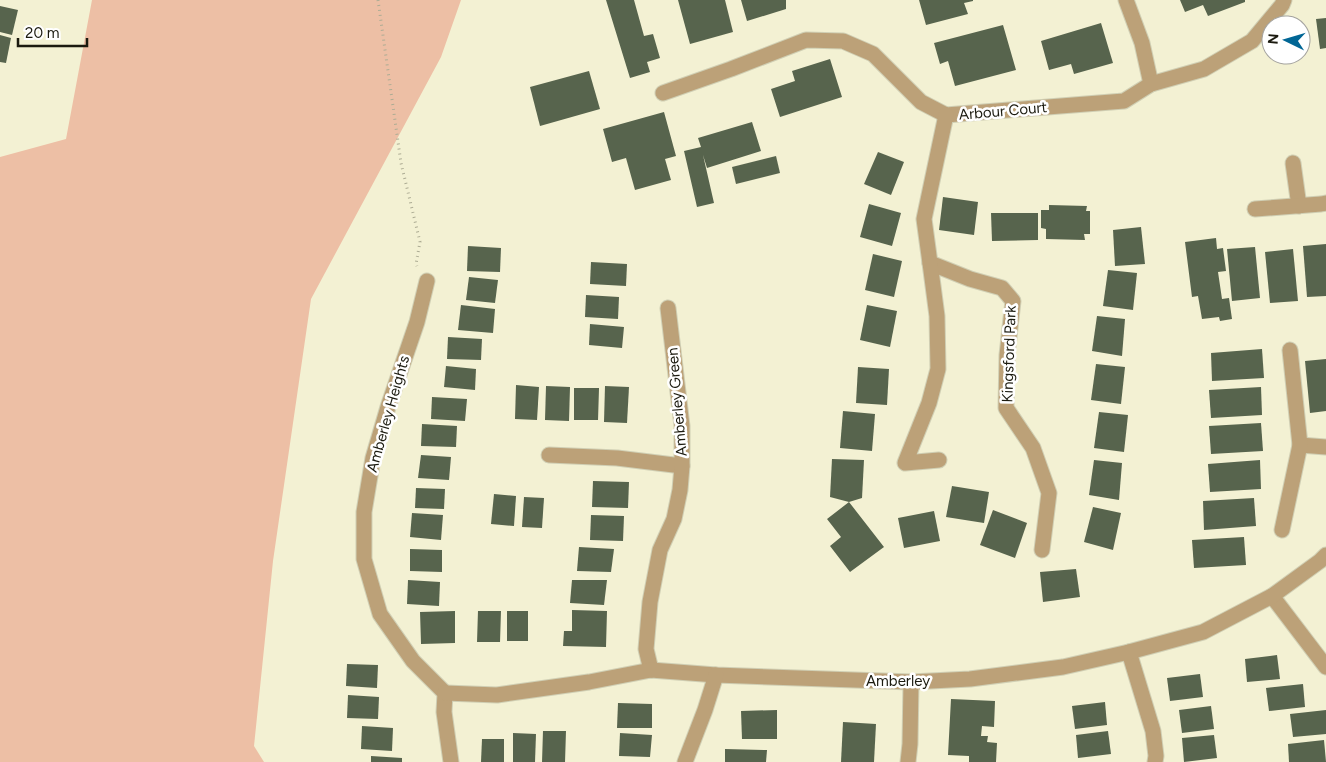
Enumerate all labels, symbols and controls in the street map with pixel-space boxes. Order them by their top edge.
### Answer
scale bar [18,15,86,47]
north arrow [1261,15,1311,65]
text: 20 m [25,24,59,42]
text: N [1265,33,1282,45]
street label: Arbour Court [958,98,1048,124]
street label: Kingsford Park [998,304,1020,403]
street label: Amberley Green [663,347,691,457]
street label: Amberley Heights [363,354,413,474]
street label: Amberley [866,672,930,690]

